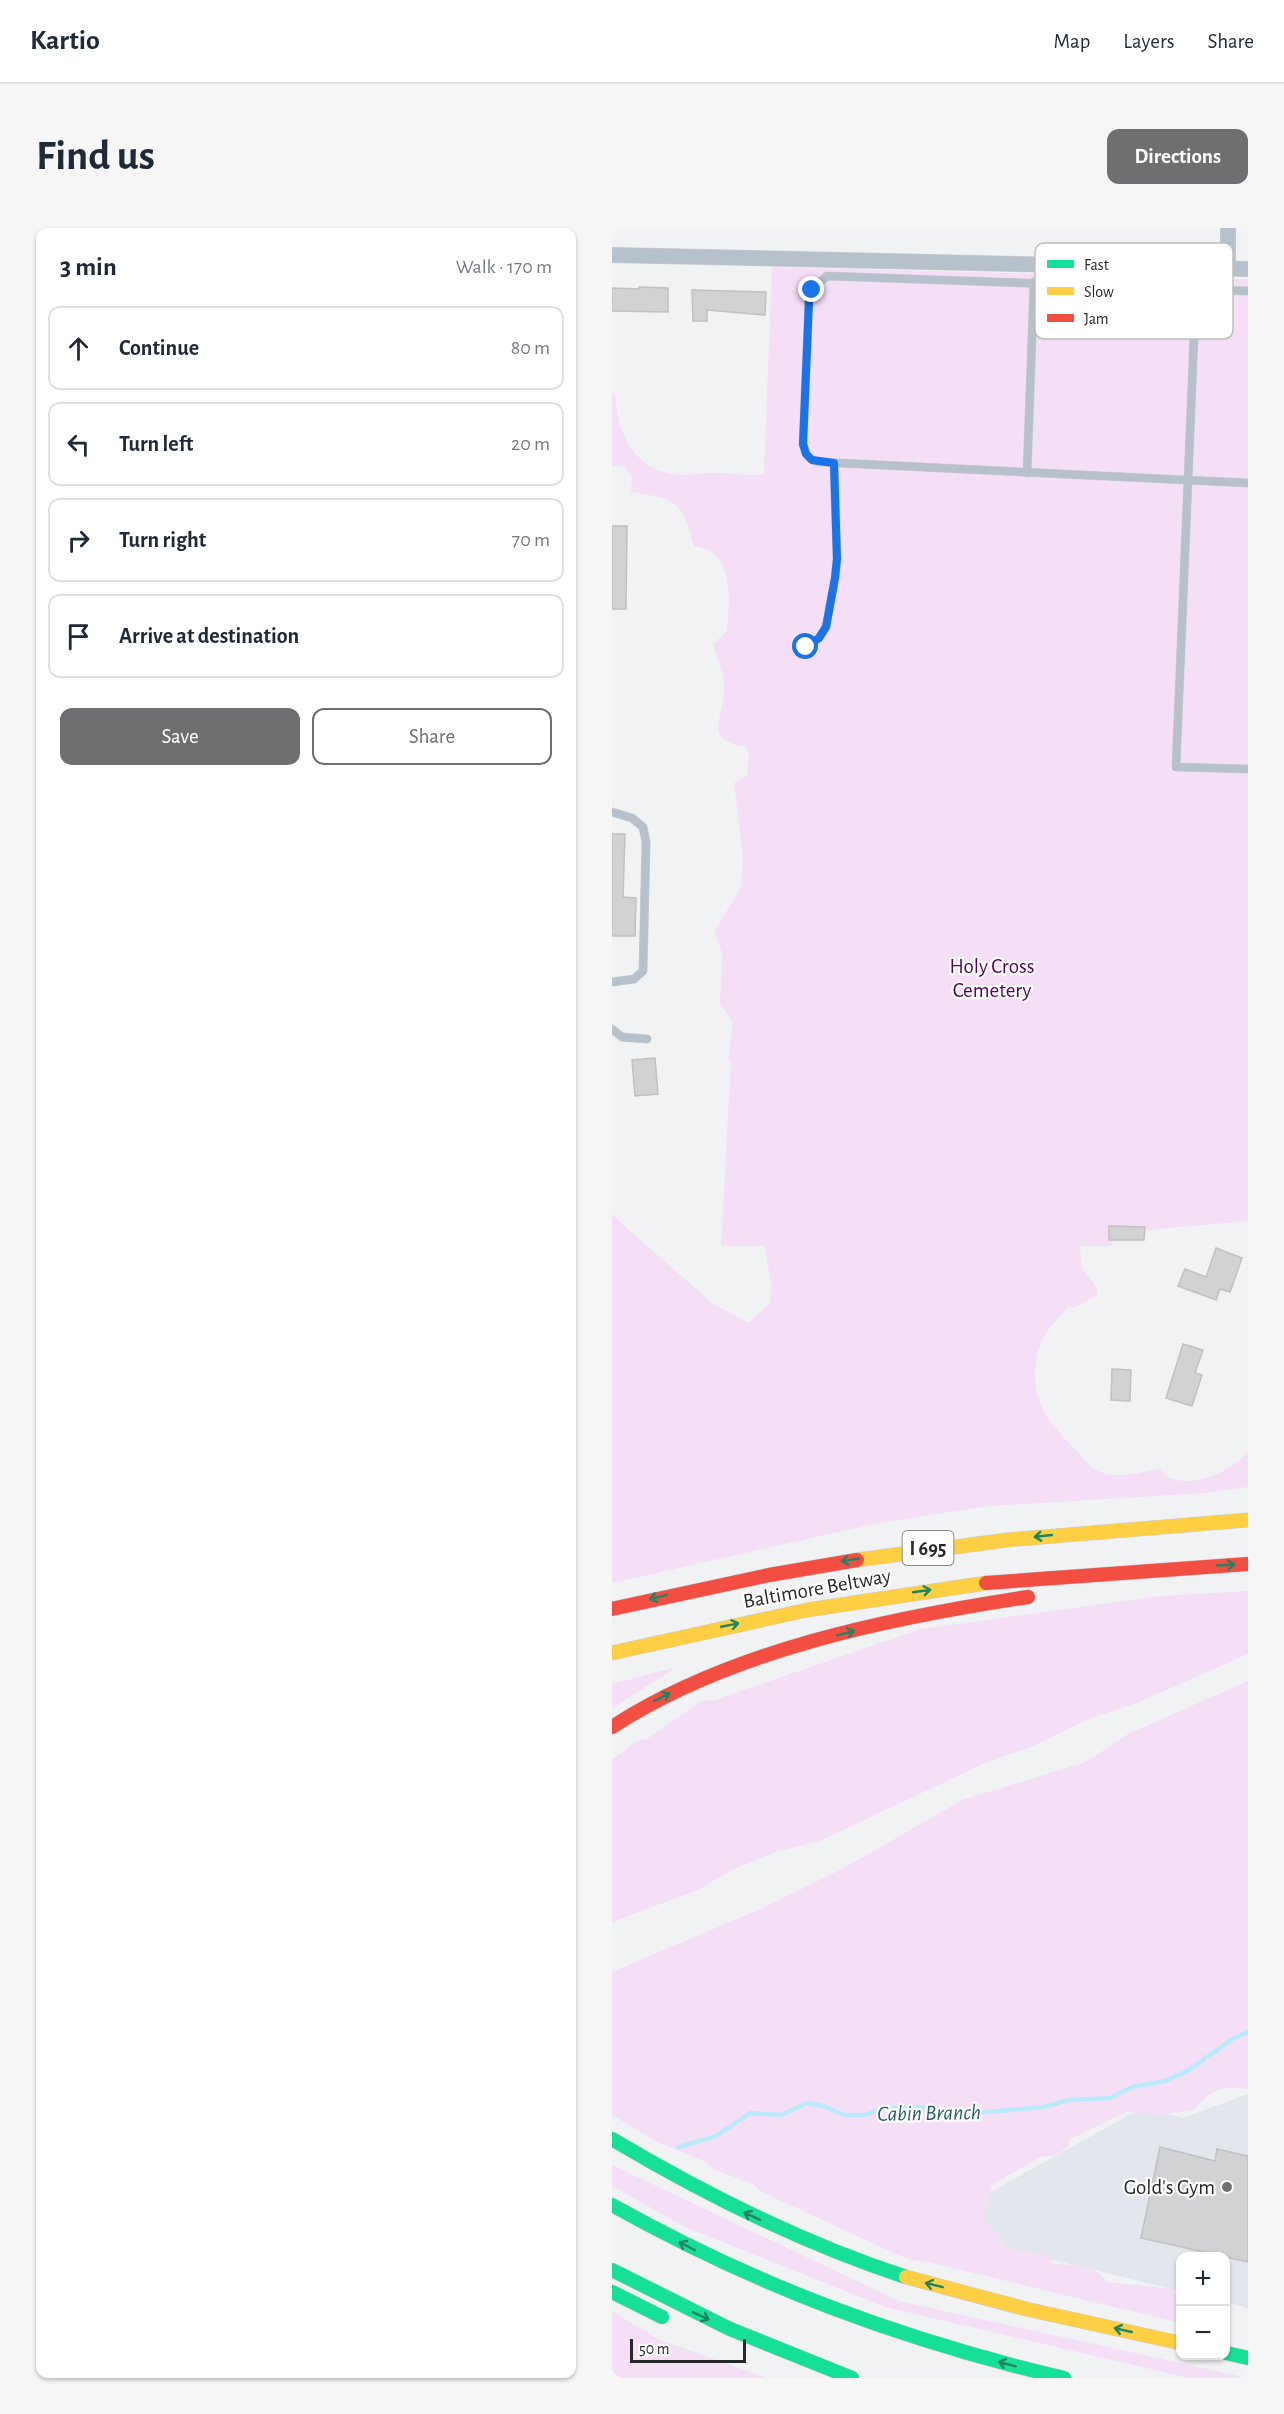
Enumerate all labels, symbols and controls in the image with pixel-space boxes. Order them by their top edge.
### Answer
text: Kartio [30,27,100,55]
text: Map [1054,31,1090,52]
text: Layers [1123,31,1174,52]
text: Share [1207,31,1254,52]
button: Directions [1107,129,1248,184]
text: Find us [36,135,155,177]
legend [1035,243,1233,339]
text: 3 min [60,254,117,280]
text: Walk · 170 m [456,257,552,277]
text: Fast [1084,257,1109,273]
route end [798,276,824,302]
text: Slow [1084,284,1114,300]
text: Jam [1084,311,1109,327]
icon: ahead [62,332,95,365]
text: Continue [119,337,199,359]
text: 80 m [511,338,550,358]
icon: left [62,428,95,461]
text: Turn left [119,433,193,455]
text: 20 m [511,434,550,454]
icon: right [62,524,95,557]
text: Turn right [119,529,206,551]
text: 70 m [512,530,550,550]
icon: arrive [62,620,95,653]
text: Arrive at destination [119,625,299,647]
route start [792,633,818,659]
button: Save [60,708,300,765]
button: Share [312,708,552,765]
park label: Holy Cross Cemetery [950,956,1034,1001]
road number: I 695 [902,1531,954,1565]
one-way arrow [1034,1531,1054,1542]
one-way arrow [840,1555,860,1566]
one-way arrow [1215,1560,1235,1571]
street label: Baltimore Beltway [742,1565,893,1612]
one-way arrow [912,1585,932,1596]
one-way arrow [649,1592,668,1604]
one-way arrow [720,1619,740,1630]
one-way arrow [836,1626,855,1638]
one-way arrow [653,1691,671,1703]
water label: Cabin Branch [877,2101,981,2125]
place label: Gold's Gym [1124,2177,1215,2198]
marker: Gold's Gym [1220,2180,1234,2194]
one-way arrow [743,2209,761,2221]
one-way arrow [679,2240,696,2252]
map controls [1176,2252,1230,2360]
button: + [1176,2252,1230,2306]
one-way arrow [925,2278,944,2290]
button: − [1176,2306,1230,2360]
one-way arrow [692,2311,710,2323]
one-way arrow [1114,2324,1134,2335]
scale bar [630,2336,746,2364]
text: 50 m [639,2341,670,2357]
one-way arrow [998,2357,1017,2369]

